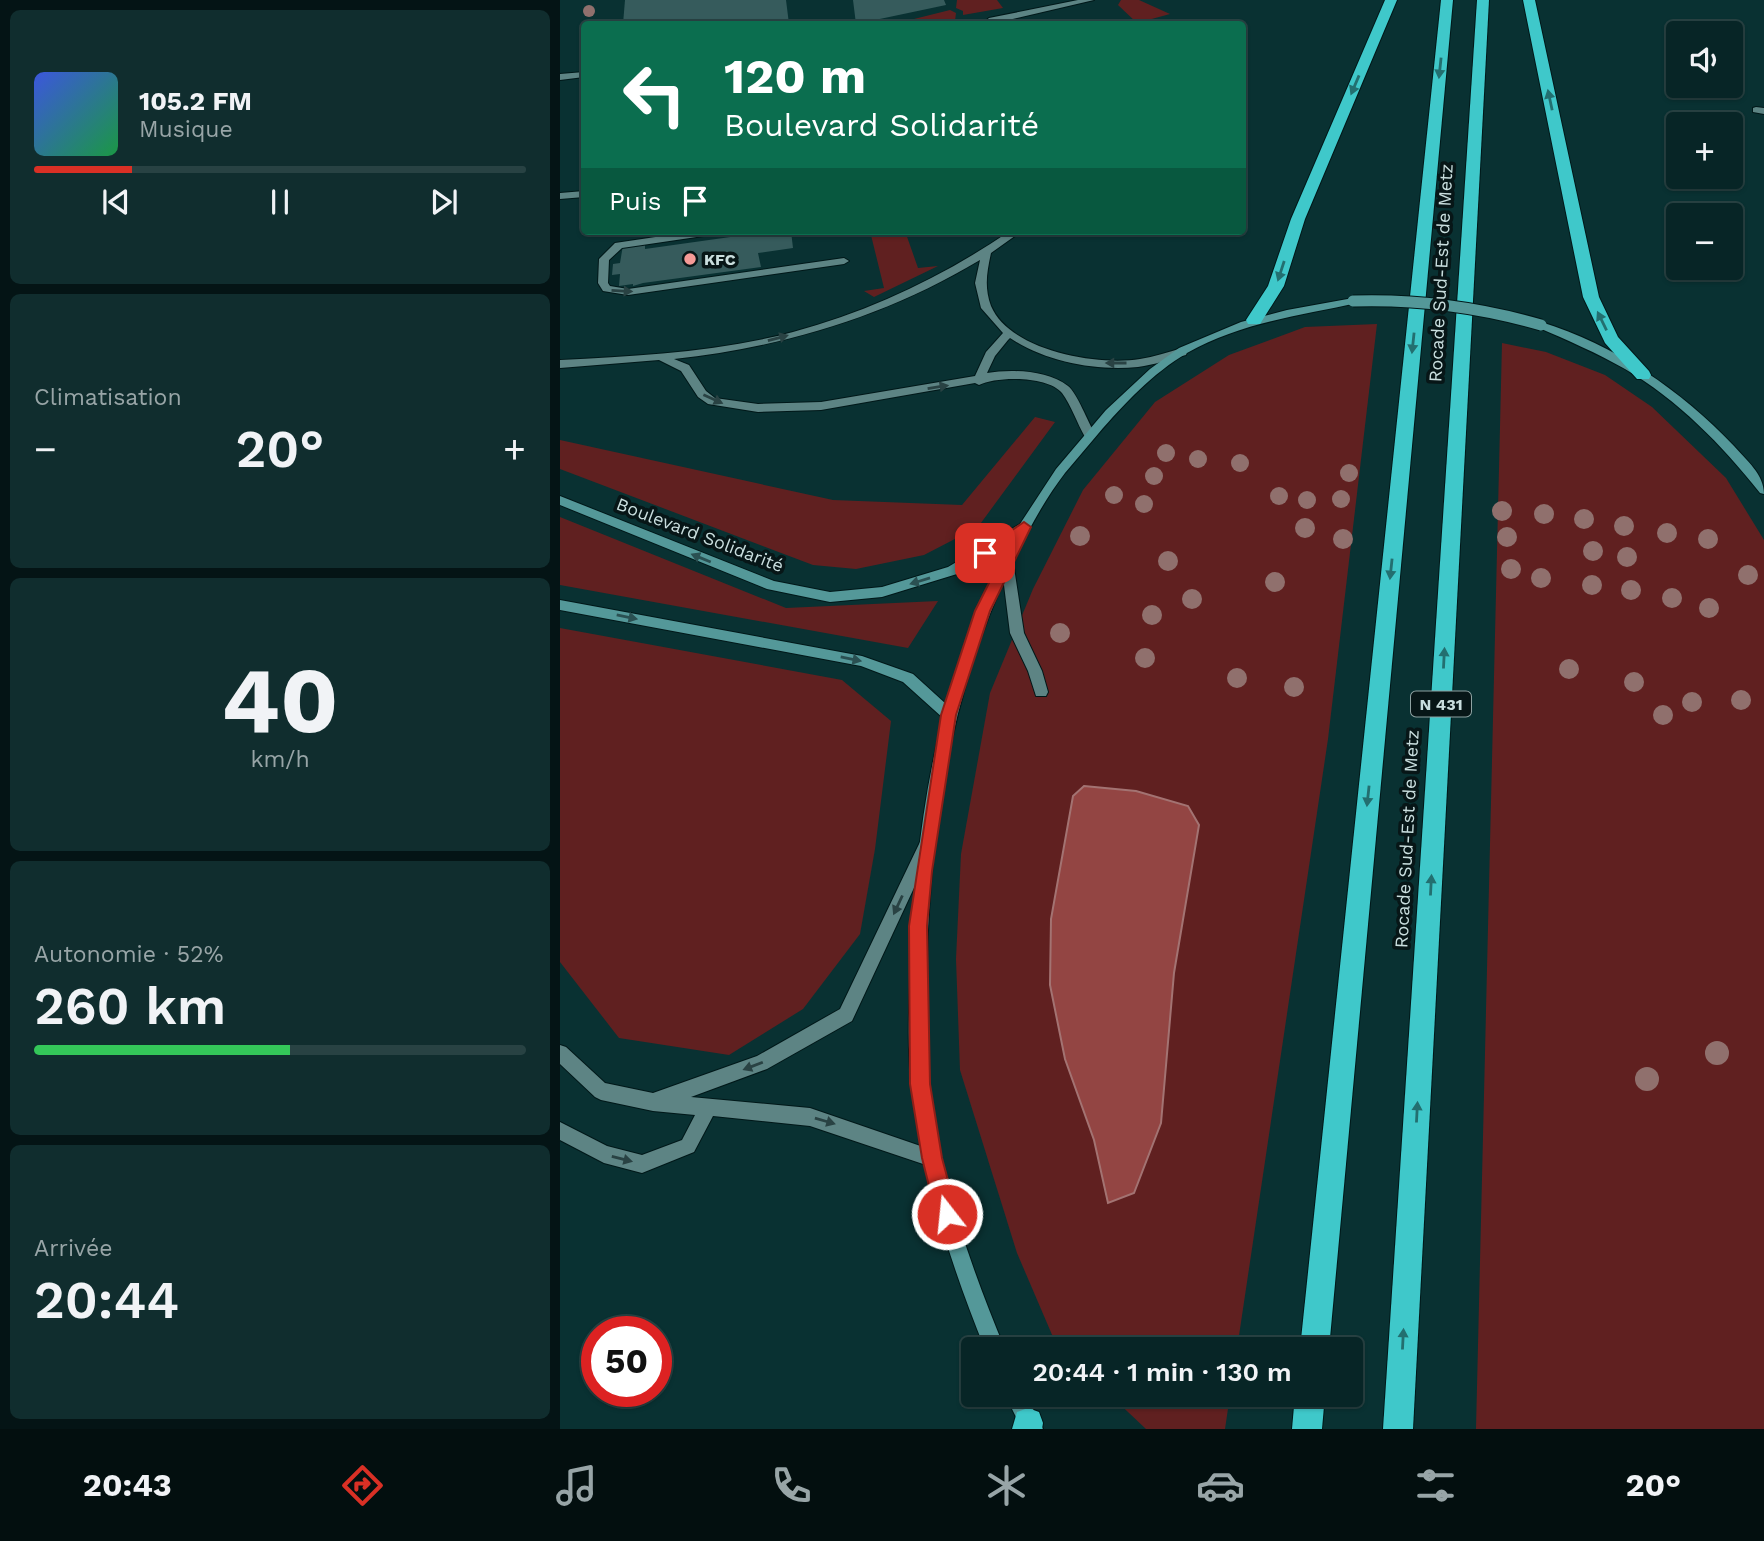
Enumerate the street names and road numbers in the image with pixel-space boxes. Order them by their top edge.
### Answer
street label: Rocade Sud-Est de Metz [1424,163,1457,383]
street label: Boulevard Solidarité [614,493,787,576]
road number: N 431 [1411,692,1471,716]
street label: Rocade Sud-Est de Metz [1390,729,1423,949]

